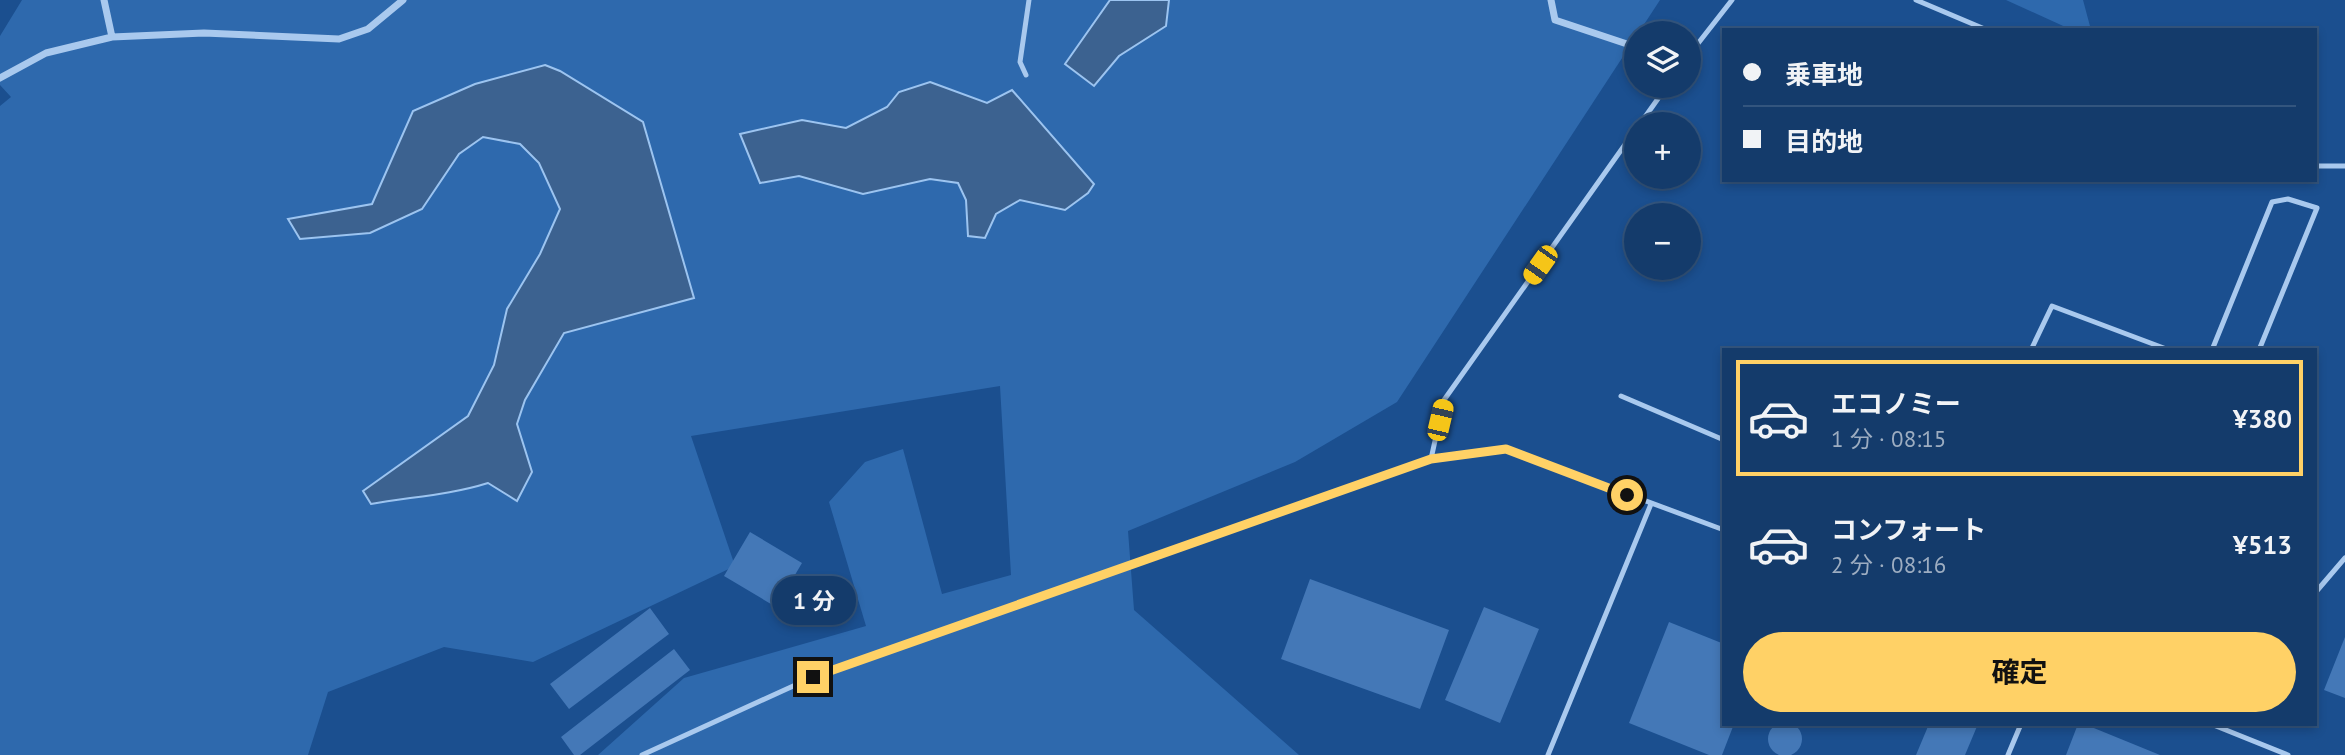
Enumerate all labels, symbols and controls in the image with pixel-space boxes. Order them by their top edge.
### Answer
map controls [1624,21,1701,280]
button: layers [1624,21,1701,98]
text: 乗車地 [1785,58,1863,91]
button: + [1624,112,1701,189]
text: 目的地 [1785,125,1863,158]
button: − [1624,203,1701,280]
car [1520,242,1561,288]
icon: car [1747,387,1810,450]
text: エコノミー [1831,387,1961,420]
car [1426,397,1455,443]
text: ¥380 [2233,402,2292,435]
text: 1 分 · 08:15 [1831,424,1946,453]
route start [1611,479,1643,511]
icon: car [1747,513,1810,576]
text: コンフォート [1831,513,1986,546]
text: ¥513 [2233,528,2292,561]
text: 2 分 · 08:16 [1831,550,1946,579]
callout: 1 分 [771,576,855,624]
text: 1 分 [793,586,835,615]
button: 確定 [1743,632,2296,712]
route end [797,661,829,693]

